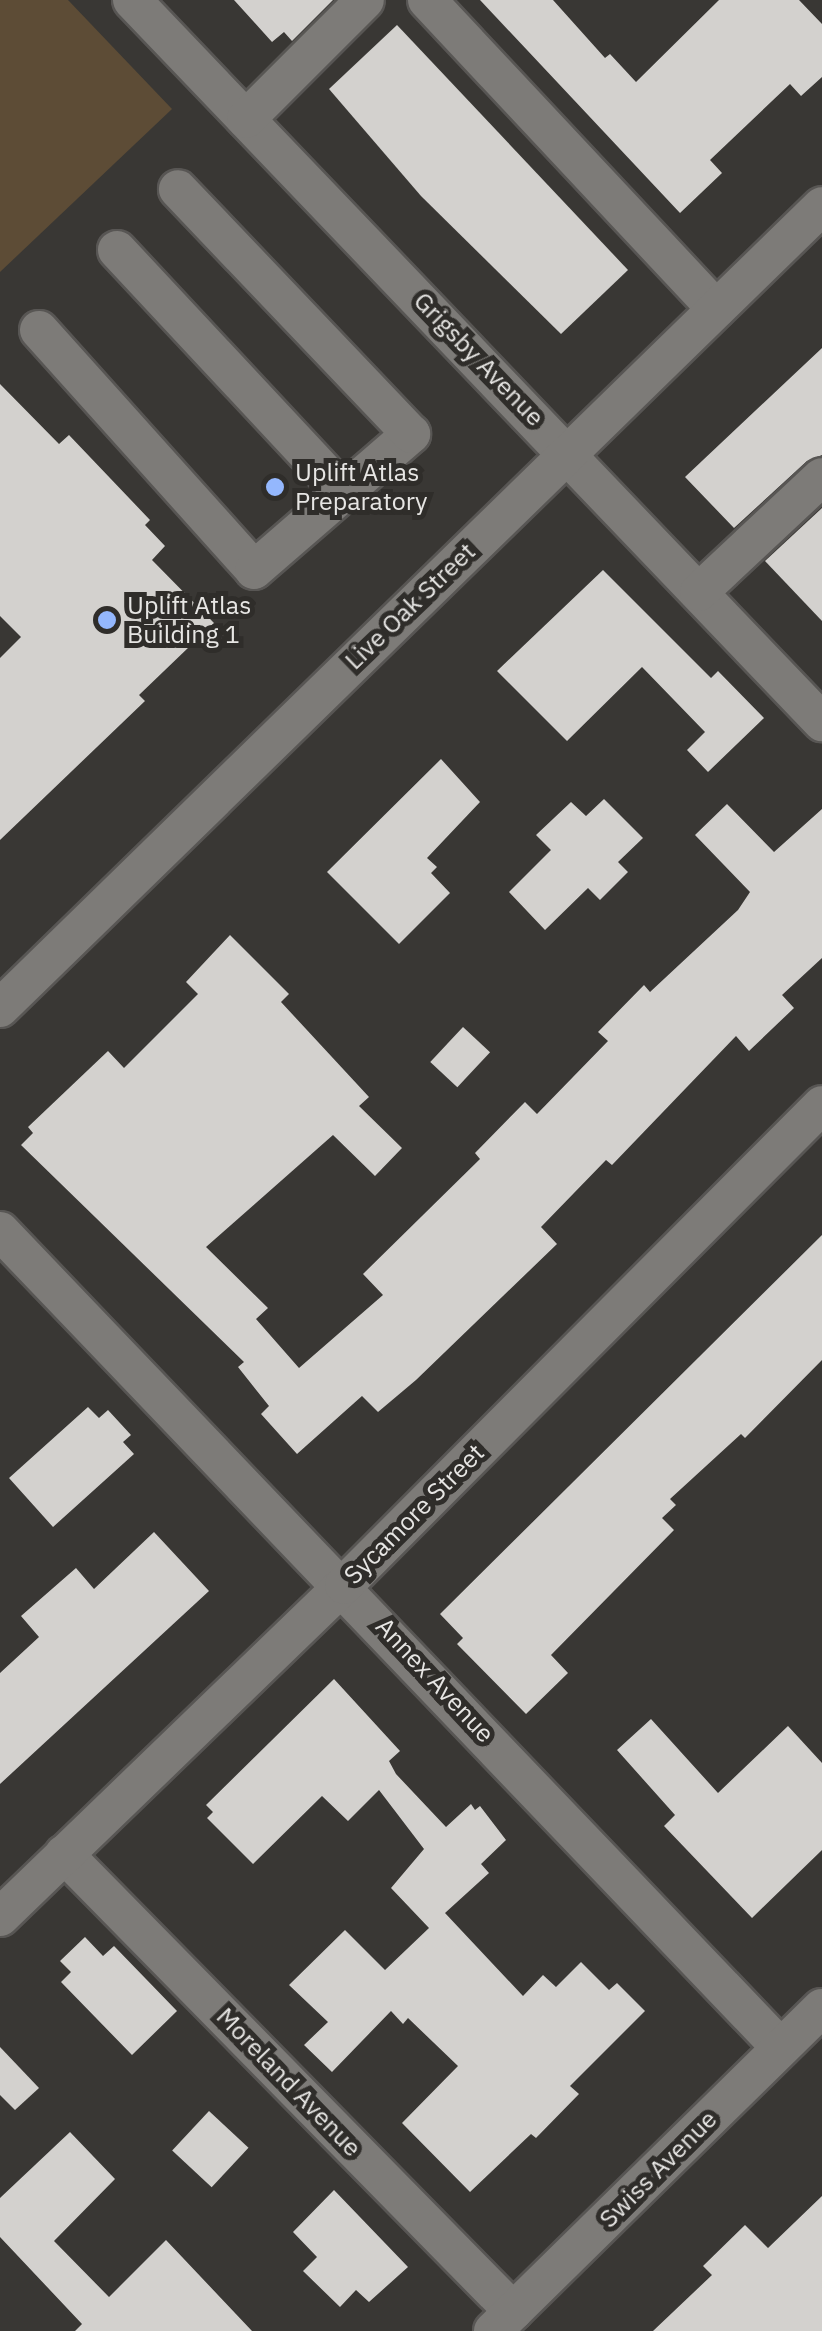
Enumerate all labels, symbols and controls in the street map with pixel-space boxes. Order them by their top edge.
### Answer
street label: Grigsby Avenue [408,286,550,432]
place label: Uplift Atlas Preparatory [295,458,428,517]
marker: Uplift Atlas Preparatory [264,476,286,498]
street label: Live Oak Street [339,536,481,676]
place label: Uplift Atlas Building 1 [127,591,251,650]
marker: Uplift Atlas Building 1 [96,609,118,631]
street label: Sycamore Street [338,1438,490,1590]
street label: Annex Avenue [370,1611,500,1749]
street label: Moreland Avenue [210,2001,368,2163]
street label: Swiss Avenue [593,2104,723,2234]

